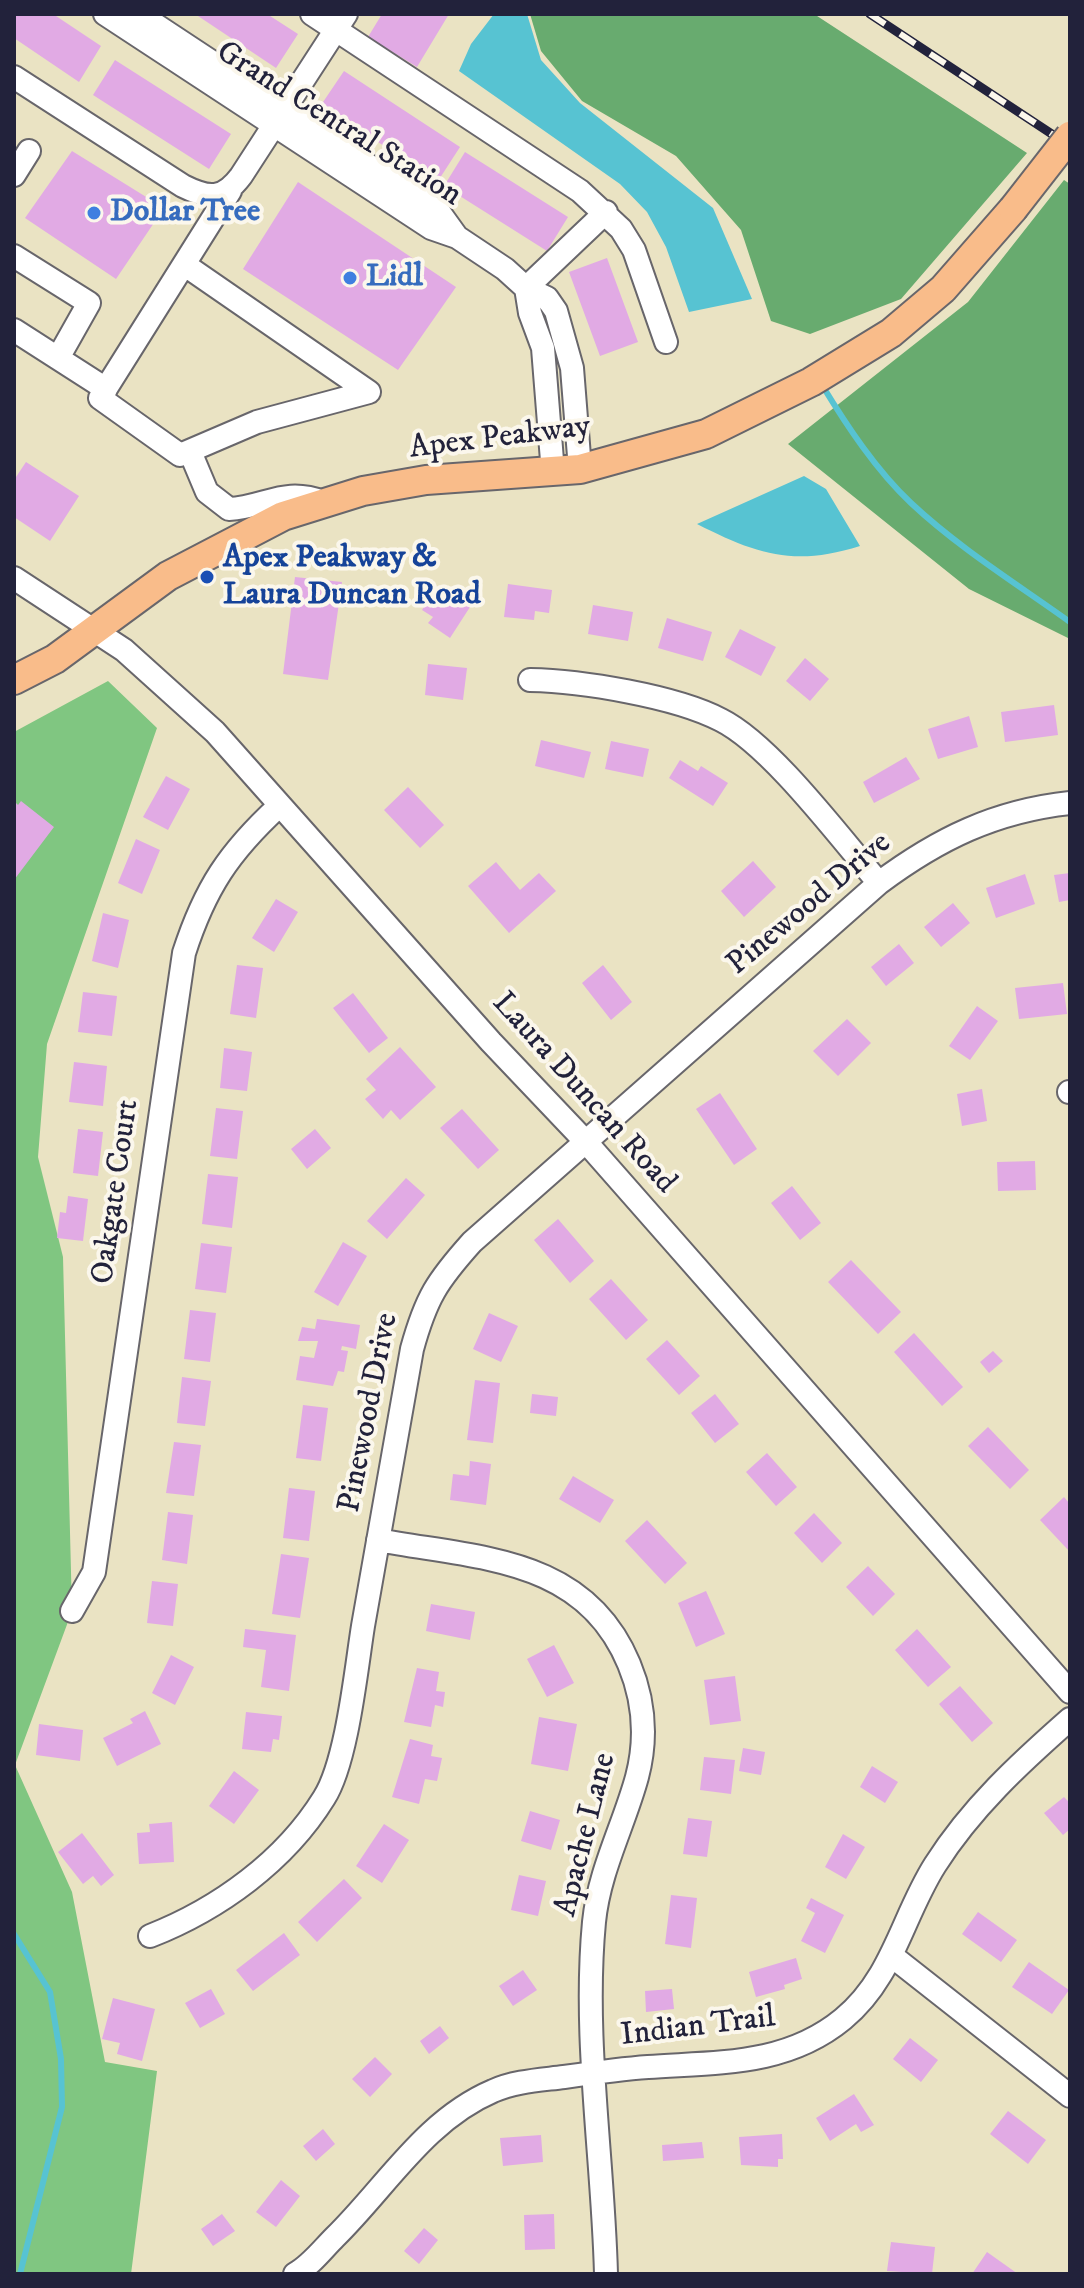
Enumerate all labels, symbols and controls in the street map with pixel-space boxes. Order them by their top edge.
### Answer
street label: Grand Central Station [208,34,468,216]
place label: Dollar Tree [110,194,260,232]
marker: Dollar Tree [85,204,103,222]
place label: Lidl [366,259,423,297]
marker: Lidl [341,269,359,287]
street label: Apex Peakway [407,409,593,469]
place label: Apex Peakway & Laura Duncan Road [223,540,481,615]
marker: Apex Peakway & Laura Duncan Road [198,568,216,586]
street label: Pinewood Drive [720,825,900,985]
street label: Laura Duncan Road [483,985,683,1203]
street label: Oakgate Court [85,1097,149,1287]
street label: Pinewood Drive [332,1310,408,1516]
street label: Apache Lane [548,1749,626,1921]
street label: Indian Trail [618,1999,778,2057]

